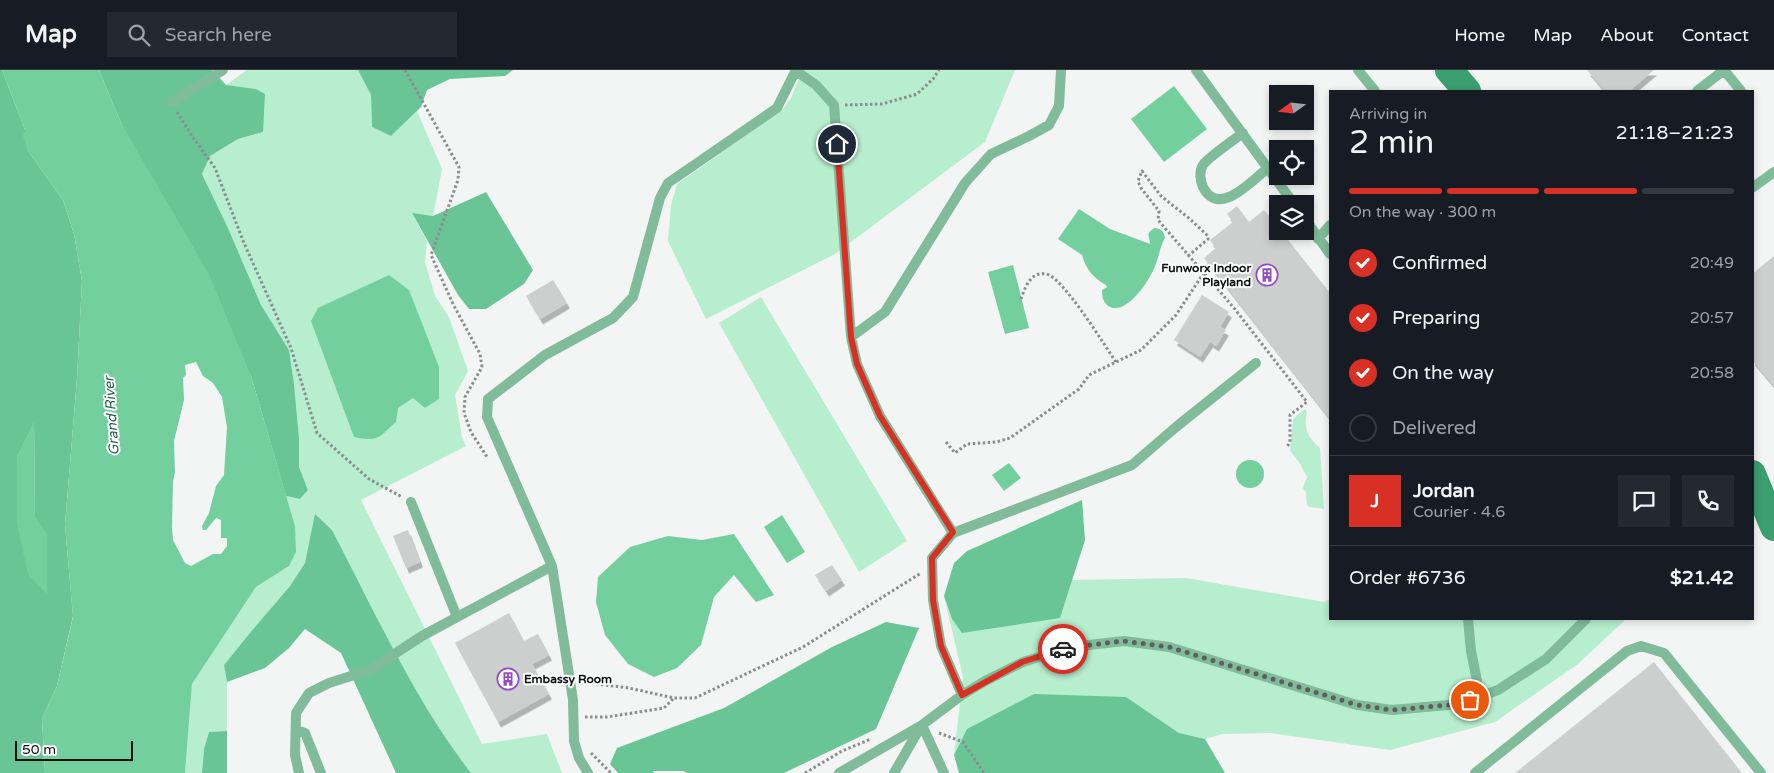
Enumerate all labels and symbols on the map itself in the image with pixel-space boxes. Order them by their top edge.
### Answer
north arrow [1269,85,1314,130]
pin [816,123,858,165]
place label: Funworx Indoor Playland [1161,261,1251,290]
building icon: Funworx Indoor Playland [1255,263,1279,287]
water label: Grand River [100,374,123,456]
courier [1038,624,1088,674]
building icon: Embassy Room [496,667,520,691]
place label: Embassy Room [524,672,612,687]
pin [1449,679,1491,721]
scale bar [15,738,132,761]

